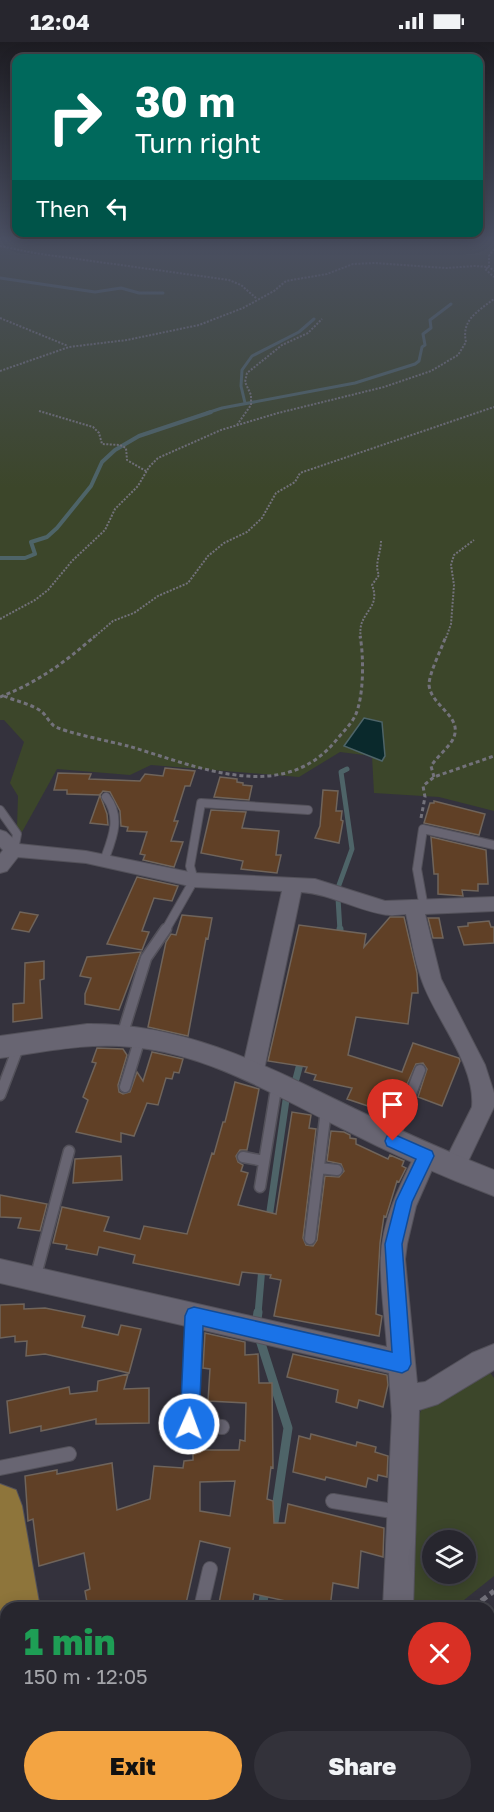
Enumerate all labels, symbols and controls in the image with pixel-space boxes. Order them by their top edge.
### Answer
text: 12:04 [30,8,90,35]
text: 30 m [135,76,235,126]
icon: right [36,78,114,156]
text: Turn right [135,127,261,159]
icon: left [101,192,134,225]
text: Then [36,195,89,222]
pin [367,1079,418,1141]
icon: arrive [376,1088,409,1121]
position arrow [157,1392,221,1456]
map controls [422,1530,476,1584]
button: layers [422,1530,476,1584]
text: 1 min [24,1620,115,1663]
button: close [408,1622,471,1685]
text: 150 m · 12:05 [24,1664,148,1688]
button: Exit [24,1731,242,1800]
button: Share [254,1731,471,1800]

